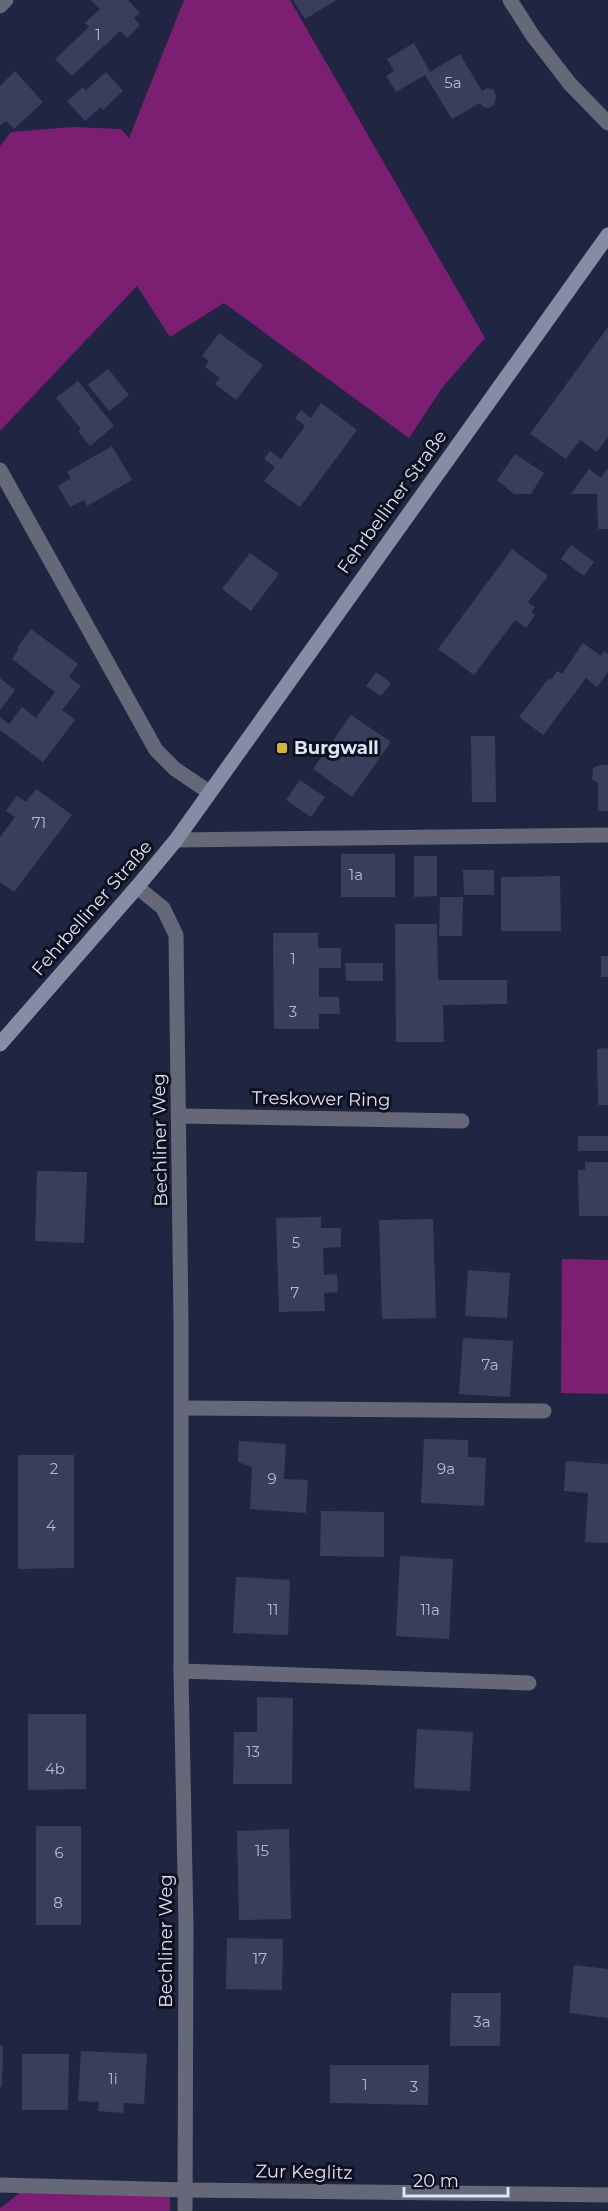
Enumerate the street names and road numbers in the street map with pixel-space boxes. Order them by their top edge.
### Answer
street label: Fehrbelliner Straße [333,426,452,578]
street label: Fehrbelliner Straße [27,836,157,980]
street label: Bechliner Weg [148,1073,172,1207]
street label: Treskower Ring [251,1087,391,1111]
street label: Bechliner Weg [155,1874,177,2008]
street label: Zur Keglitz [255,2160,353,2184]

